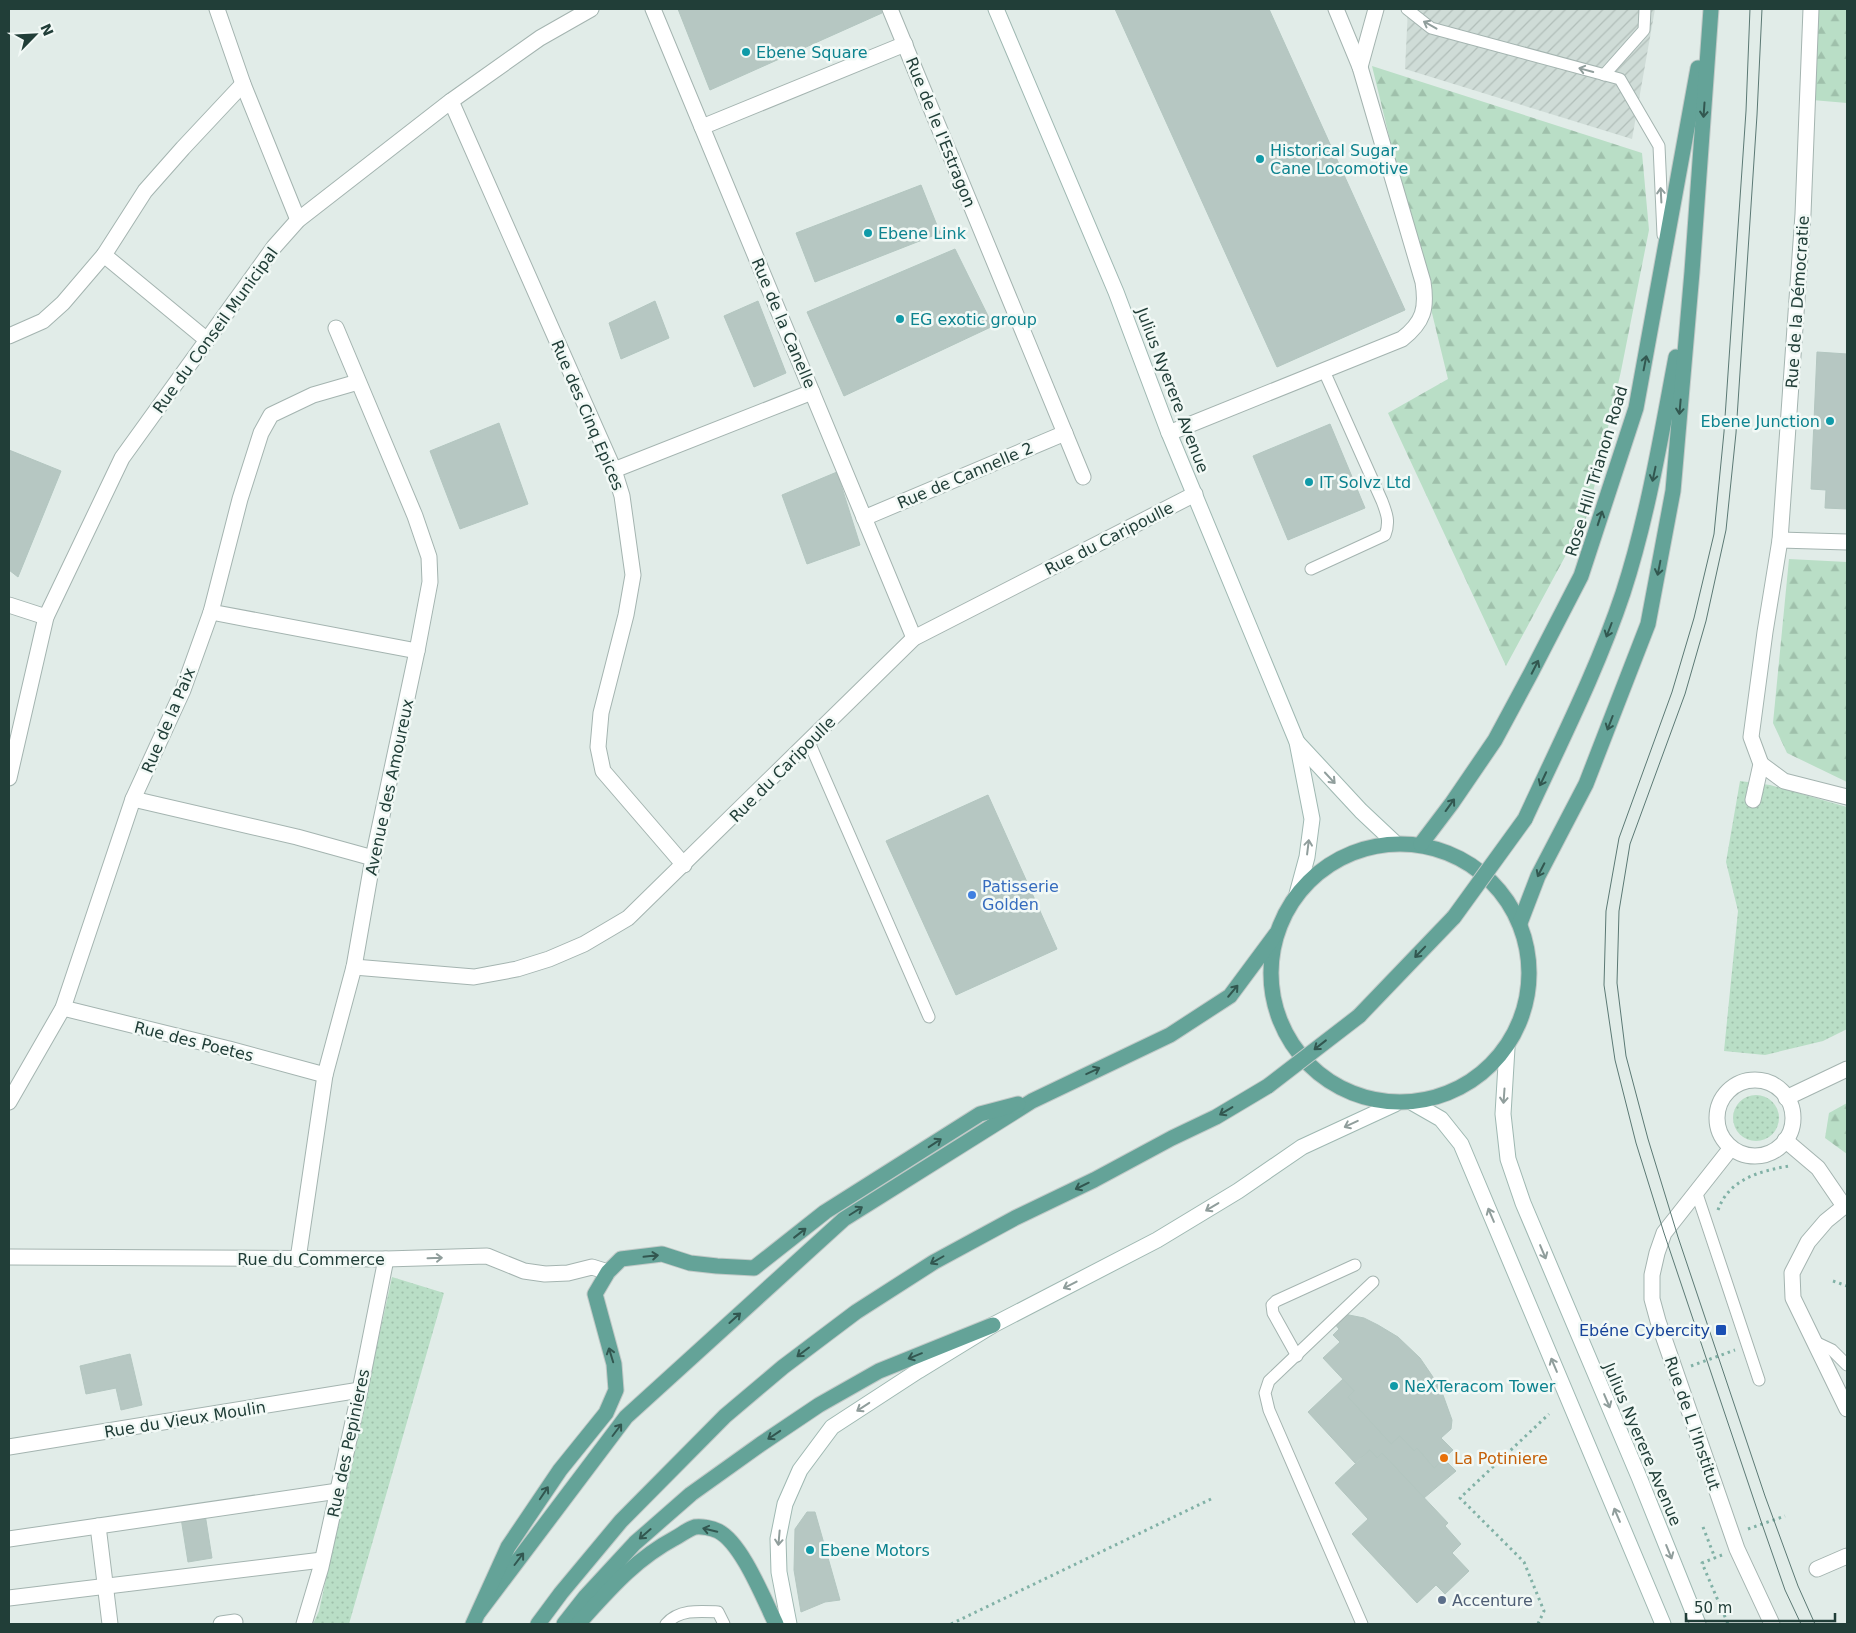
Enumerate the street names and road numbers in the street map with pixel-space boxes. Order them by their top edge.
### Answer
street label: Rue de le I'Estragon [902,54,979,210]
street label: Rue de la Démocratie [1782,215,1813,389]
street label: Rue du Conseil Municipal [149,244,282,417]
street label: Rue de la Canelle [748,255,820,391]
street label: Julius Nyerere Avenue [1132,304,1213,475]
street label: Rue des Cinq Epices [547,337,628,493]
street label: Rose Hill Trianon Road [1561,384,1632,559]
street label: Rue de Cannelle 2 [894,438,1036,513]
street label: Rue du Caripoulle [1042,498,1177,579]
street label: Rue de la Paix [138,665,199,776]
street label: Avenue des Amoureux [361,697,418,877]
street label: Rue du Caripoulle [726,713,839,826]
street label: Rue des Poetes [132,1018,255,1065]
street label: Rue du Commerce [237,1250,385,1269]
street label: Rue de L l'Institut [1661,1354,1724,1492]
street label: Julius Nyerere Avenue [1599,1359,1686,1529]
street label: Rue des Pepinieres [323,1367,374,1519]
street label: Rue du Vieux Moulin [103,1397,267,1442]

